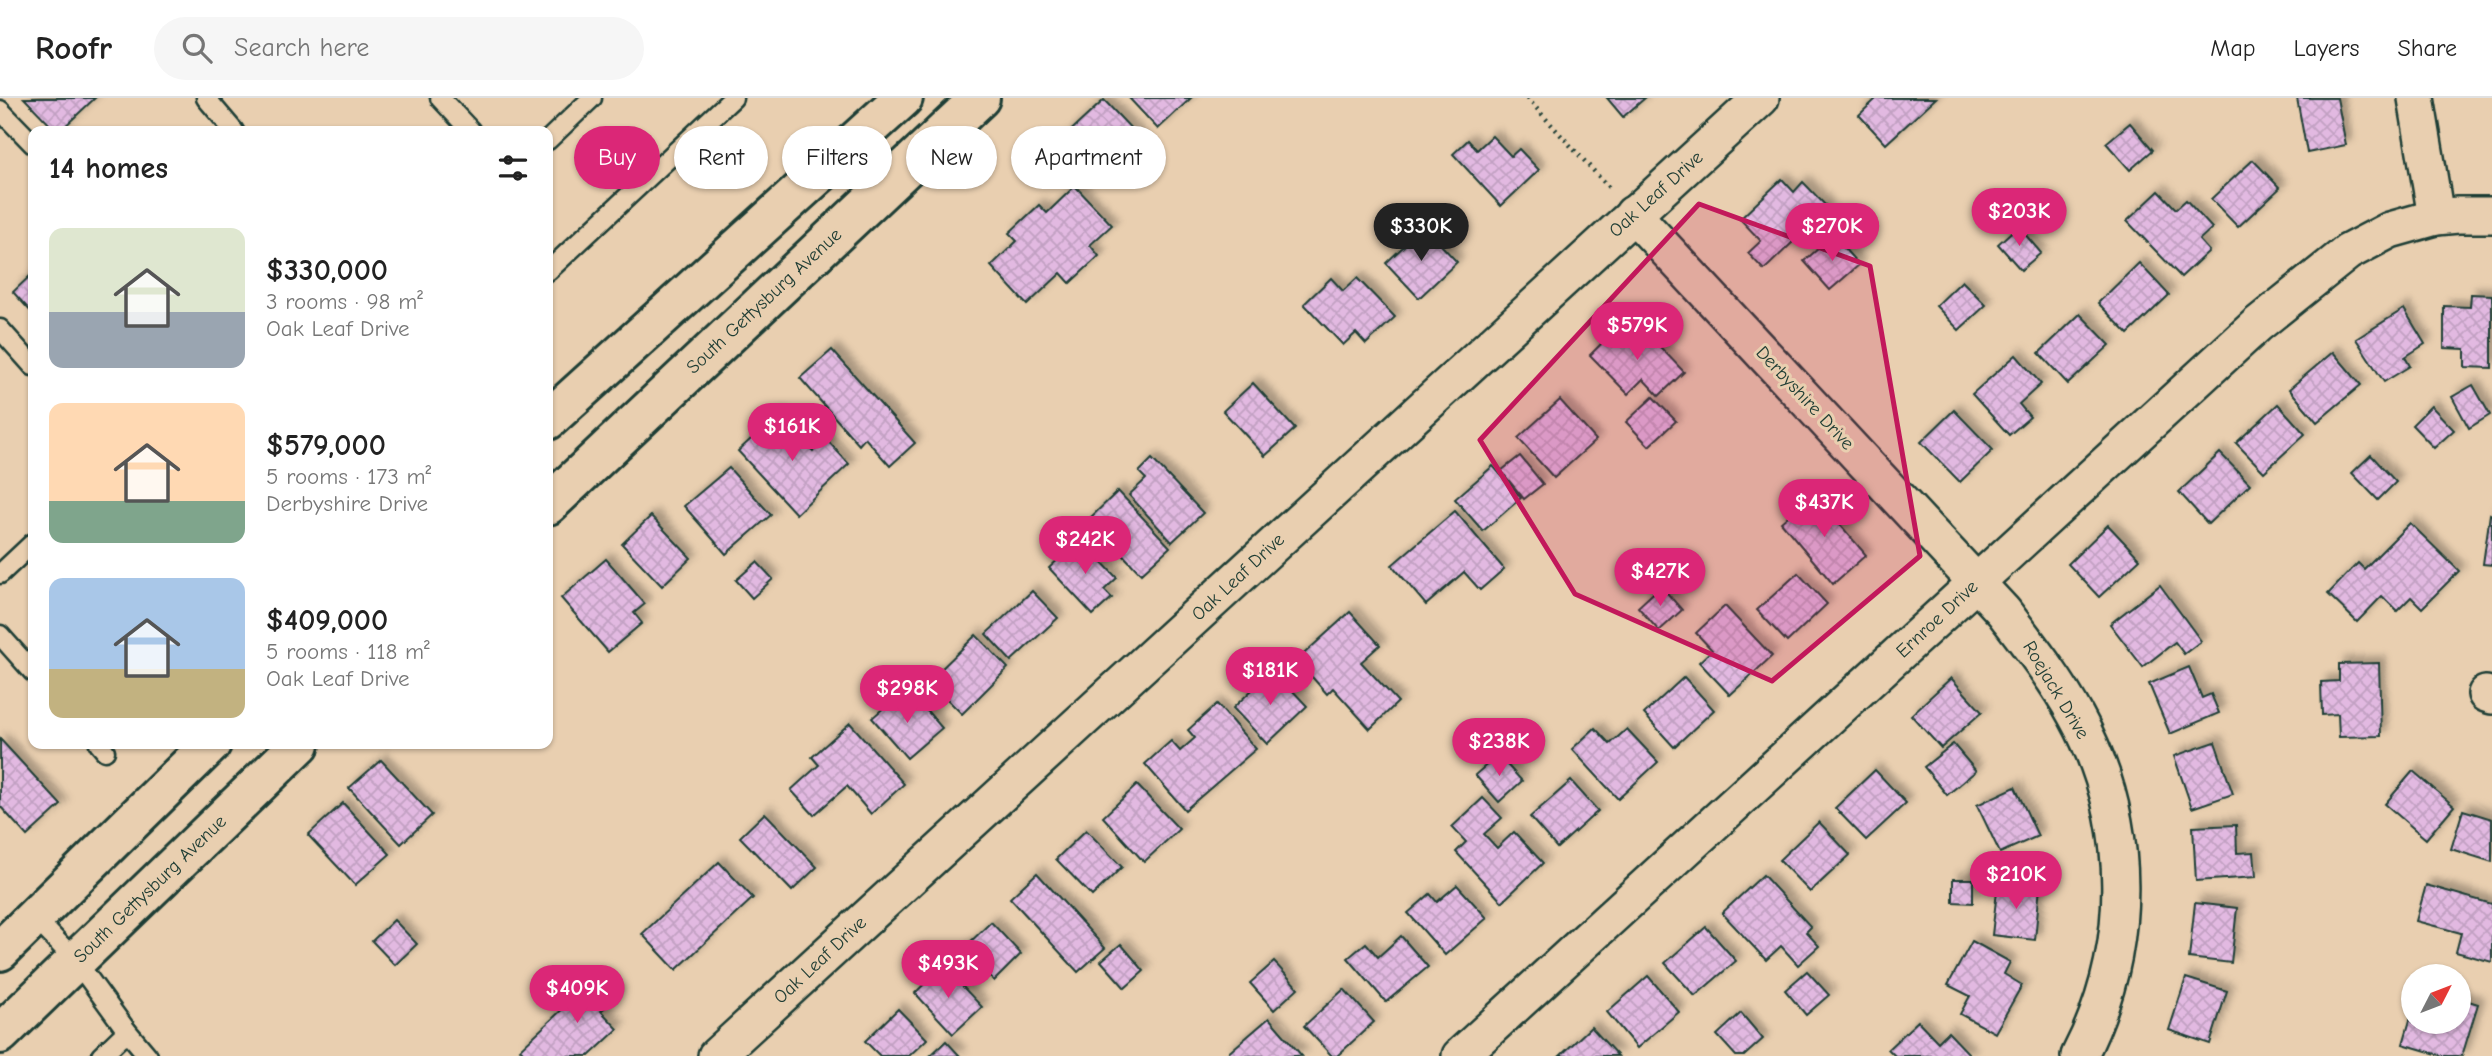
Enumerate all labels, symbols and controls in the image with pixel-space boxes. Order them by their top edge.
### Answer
search box [154,17,644,80]
text: Roofr [35,29,112,67]
icon: search [178,29,216,67]
text: Search here [234,33,369,63]
text: Map [2210,34,2256,62]
text: Layers [2294,34,2359,62]
text: Share [2397,34,2457,62]
chip: Buy [574,126,660,189]
chip: Rent [674,126,768,189]
chip: Filters [782,126,892,189]
chip: New [906,126,997,189]
chip: Apartment [1011,126,1166,189]
street label: Oak Leaf Drive [1605,146,1707,242]
icon: filters [494,149,532,187]
text: 14 homes [49,151,168,186]
pin: $203K [1970,188,2068,248]
text: $203K [1988,197,2050,224]
pin: $330K [1372,204,1470,263]
pin: $270K [1783,204,1881,263]
text: $330K [1390,212,1452,239]
text: $270K [1801,212,1863,239]
street label: South Gettysburg Avenue [682,223,846,379]
text: $330,000 [266,253,388,288]
icon: home [105,256,189,340]
text: 3 rooms · 98 m² [266,288,423,315]
pin: $579K [1588,302,1686,362]
text: $579K [1607,311,1667,338]
text: Oak Leaf Drive [266,315,410,342]
street label: Derbyshire Drive [1751,342,1859,454]
pin: $161K [743,404,841,463]
text: $161K [764,412,820,439]
text: $579,000 [266,428,386,463]
icon: home [105,431,189,515]
text: 5 rooms · 173 m² [266,463,431,490]
pin: $437K [1775,480,1873,539]
text: $437K [1794,488,1854,515]
text: Derbyshire Drive [266,490,428,517]
pin: $242K [1036,517,1134,576]
text: $242K [1055,525,1115,552]
street label: Oak Leaf Drive [1187,529,1289,625]
pin: $427K [1611,548,1709,608]
text: $427K [1630,557,1690,584]
street label: Ernroe Drive [1892,576,1982,662]
text: $409,000 [266,603,388,638]
icon: home [105,606,189,690]
street label: Roejack Drive [2018,637,2094,743]
text: 5 rooms · 118 m² [266,638,430,665]
pin: $181K [1221,648,1319,707]
text: $181K [1242,656,1298,683]
text: Oak Leaf Drive [266,665,410,692]
pin: $298K [858,666,956,725]
text: $298K [876,674,938,701]
pin: $238K [1450,718,1548,778]
text: $238K [1468,727,1530,754]
street label: South Gettysburg Avenue [69,810,231,968]
pin: $210K [1967,852,2065,911]
text: $210K [1986,860,2046,887]
street label: Oak Leaf Drive [769,912,871,1008]
pin: $493K [899,940,997,1000]
text: $493K [918,949,978,976]
north arrow [2401,964,2471,1034]
map controls [2401,964,2471,1034]
pin: $409K [528,965,626,1025]
text: $409K [546,974,608,1001]

